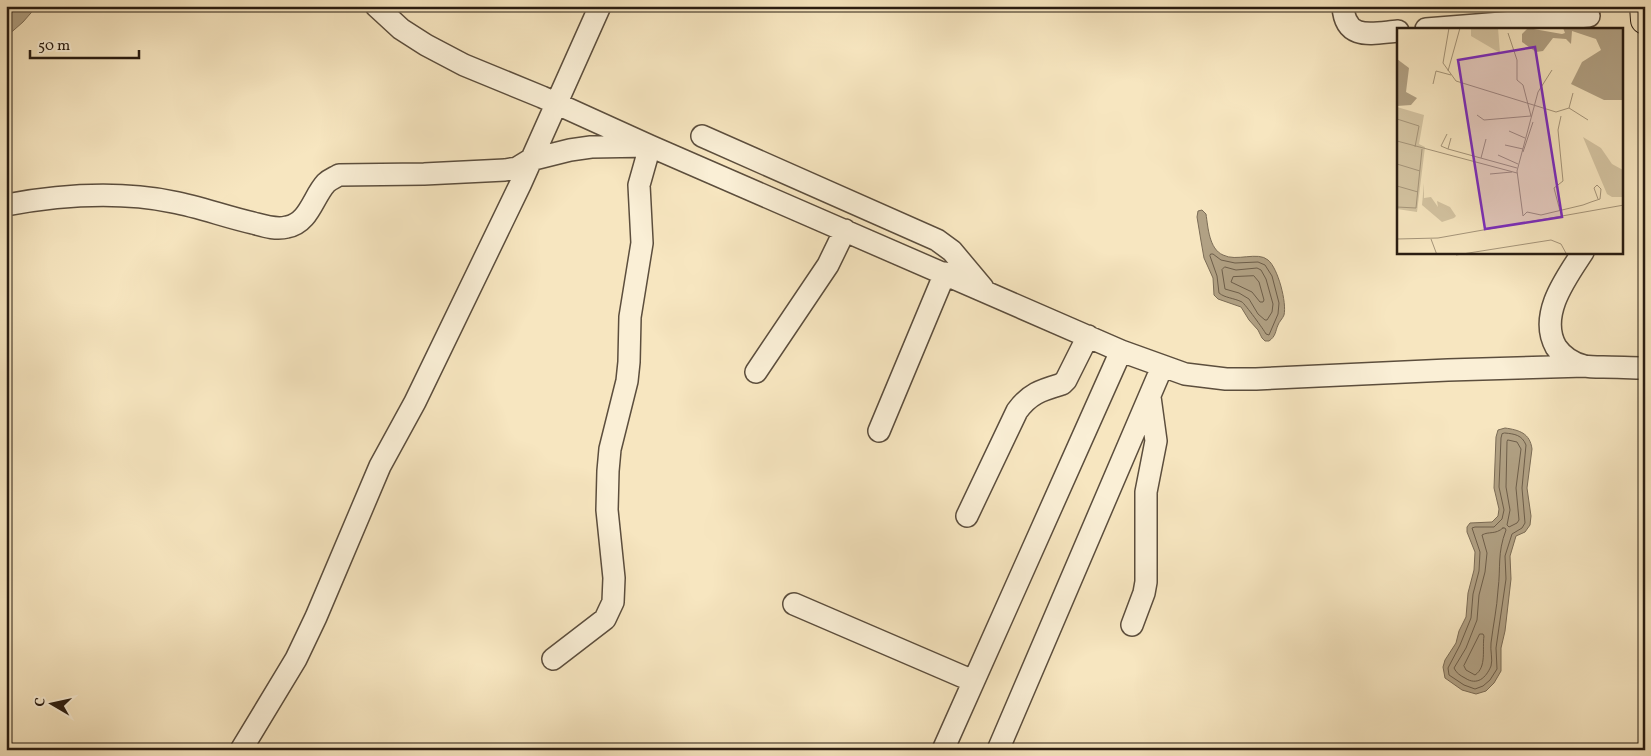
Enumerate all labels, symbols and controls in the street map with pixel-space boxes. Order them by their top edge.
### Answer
scale bar [30,28,139,60]
inset map [1397,28,1624,254]
text: 50 m [38,36,70,57]
north arrow [28,678,78,728]
text: С [31,696,51,708]

